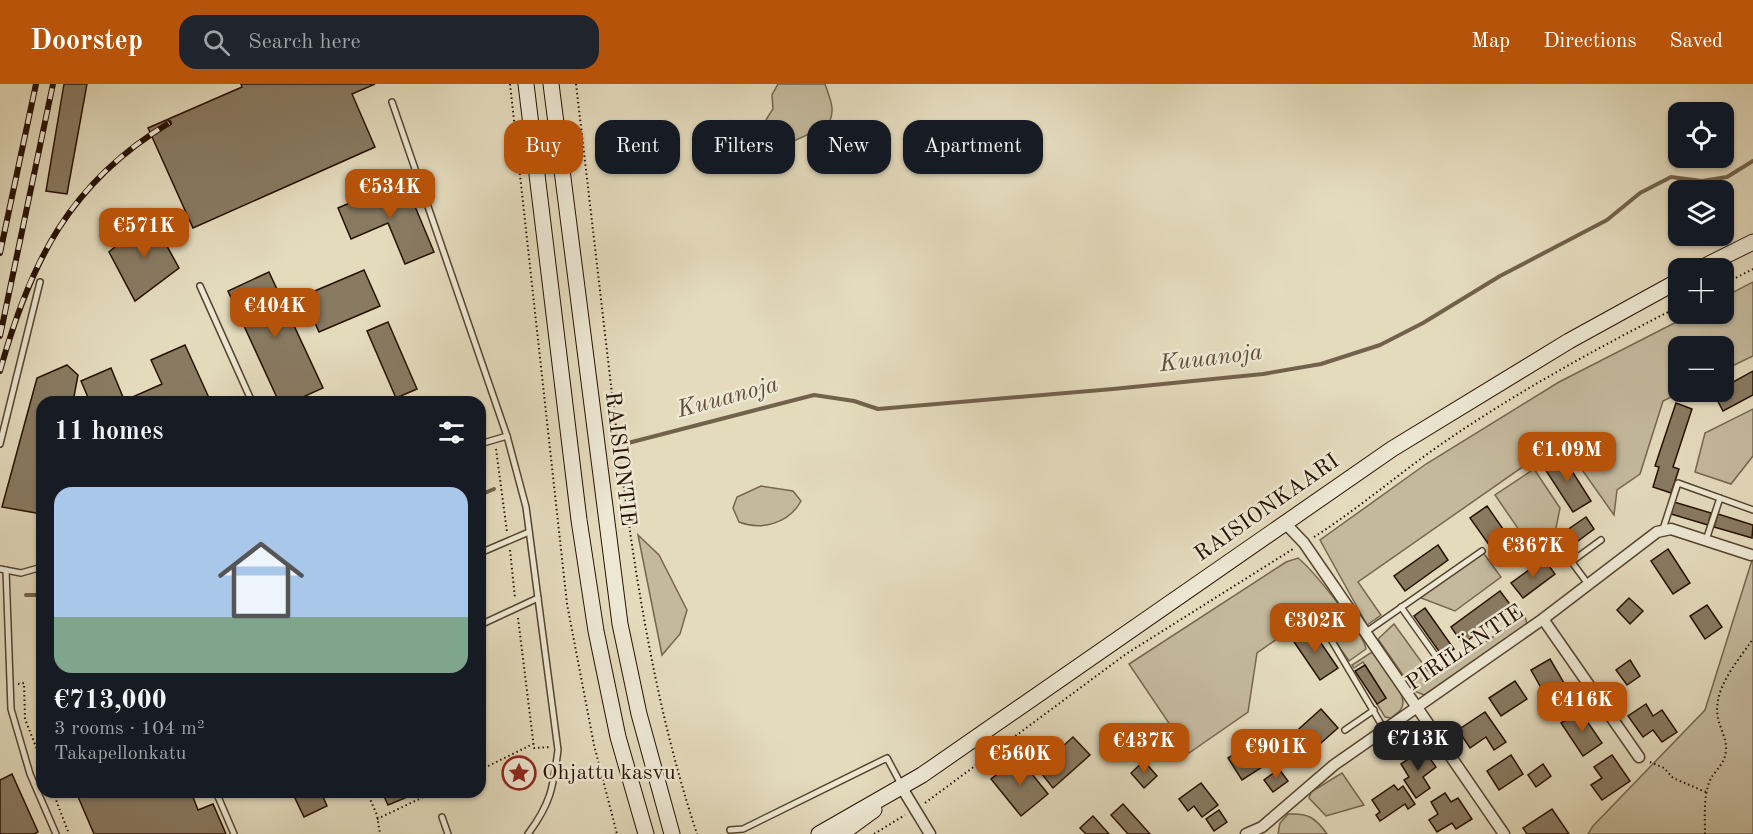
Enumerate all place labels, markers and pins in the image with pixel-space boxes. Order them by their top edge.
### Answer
pin: €534K [348,169,432,220]
pin: €571K [102,208,186,259]
pin: €404K [233,288,317,339]
pin: €1.09M [1518,432,1616,483]
pin: €367K [1491,528,1575,579]
pin: €302K [1273,603,1357,654]
pin: €416K [1540,682,1624,733]
pin: €713K [1376,721,1460,772]
pin: €437K [1102,723,1186,774]
pin: €901K [1234,729,1318,780]
pin: €560K [978,736,1062,787]
place icon: Ohjattu kasvu [501,755,537,791]
place label: Ohjattu kasvu [542,762,676,784]

